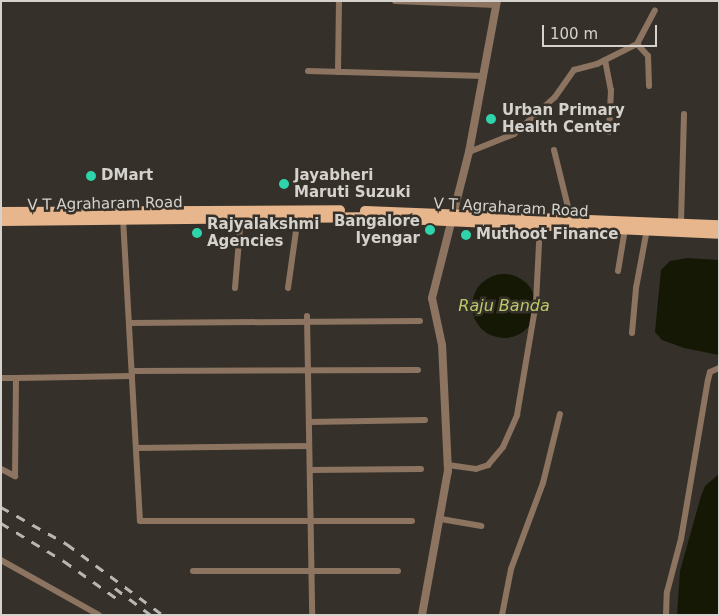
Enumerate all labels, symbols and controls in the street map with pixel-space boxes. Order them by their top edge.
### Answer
scale bar [545,15,660,47]
text: 100 m [550,25,598,43]
place label: Urban Primary Health Center [502,101,625,136]
marker: Urban Primary Health Center [484,112,498,126]
place label: Jayabheri Maruti Suzuki [294,166,411,201]
place label: DMart [101,167,153,185]
marker: DMart [85,170,97,182]
marker: Jayabheri Maruti Suzuki [278,178,290,190]
street label: V T Agraharam Road [27,194,183,214]
street label: V T Agraharam Road [433,195,589,221]
place label: Bangalore Iyengar [334,212,420,247]
place label: Rajyalakshmi Agencies [207,215,319,250]
marker: Bangalore Iyengar [424,224,436,236]
place label: Muthoot Finance [476,226,618,244]
marker: Rajyalakshmi Agencies [191,227,203,239]
marker: Muthoot Finance [460,229,472,241]
water label: Raju Banda [458,296,550,316]

